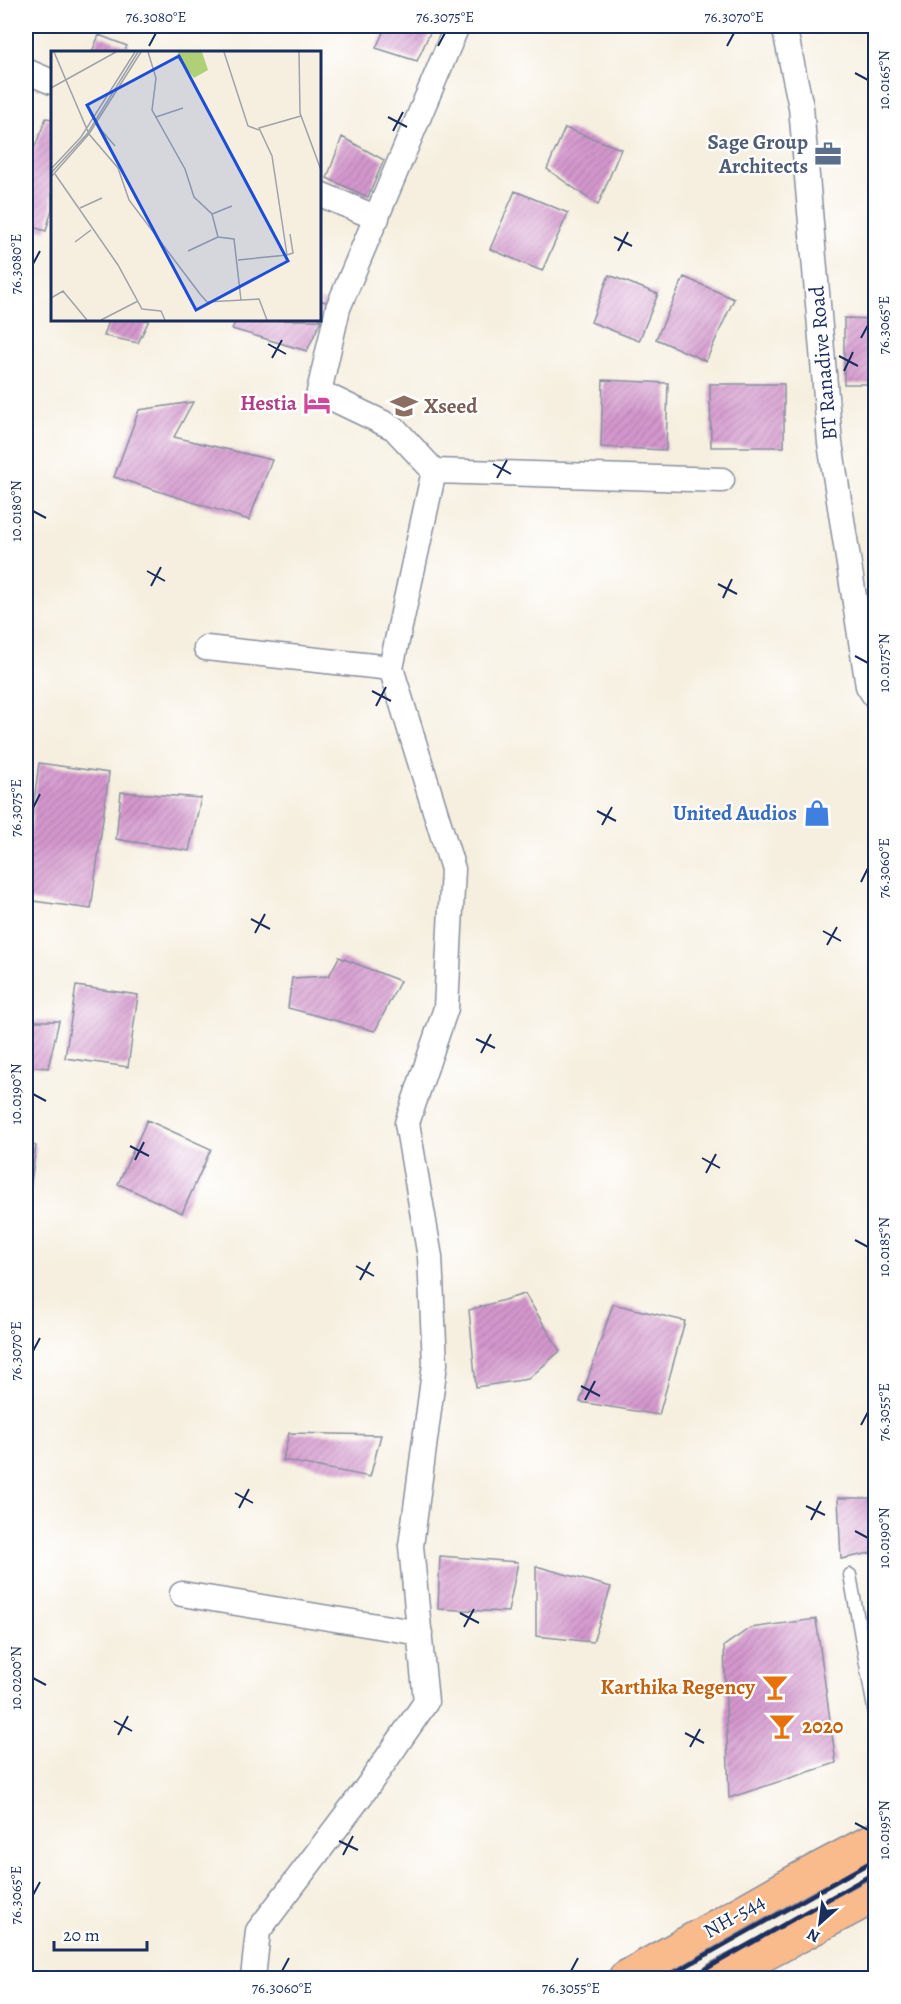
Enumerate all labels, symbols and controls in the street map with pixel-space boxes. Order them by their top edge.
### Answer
text: 76.3080°E [126,7,186,27]
text: 76.3075°E [416,7,474,27]
text: 76.3070°E [704,7,764,27]
text: 10.0165°N [874,50,894,110]
inset map [51,51,321,321]
place label: Sage Group Architects [708,128,808,180]
office icon: Sage Group Architects [813,139,843,169]
text: 76.3080°E [6,234,26,294]
street label: BT Ranadive Road [802,284,844,441]
text: 76.3065°E [874,296,894,354]
hotel icon: Hestia [302,388,332,418]
place label: Hestia [240,389,298,417]
school or university icon: Xseed [389,391,419,421]
place label: Xseed [424,392,478,420]
text: 10.0180°N [6,480,26,542]
text: 10.0175°N [874,633,894,692]
text: 76.3075°E [6,779,26,837]
shop icon: United Audios [802,798,832,828]
place label: United Audios [673,799,797,827]
text: 76.3060°E [874,838,894,898]
text: 10.0190°N [6,1063,26,1124]
text: 10.0185°N [874,1217,894,1277]
text: 76.3070°E [6,1321,26,1381]
text: 76.3055°E [874,1383,894,1441]
text: 10.0190°N [874,1507,894,1568]
text: 10.0200°N [6,1646,26,1710]
bar icon: Karthika Regency [760,1672,790,1702]
place label: Karthika Regency [601,1673,756,1701]
bar icon: 2020 [767,1711,797,1741]
place label: 2020 [802,1712,844,1740]
text: 10.0195°N [874,1800,894,1860]
text: 76.3065°E [6,1866,26,1924]
street label: NH-544 [698,1887,770,1945]
north arrow [790,1893,850,1953]
scale bar [54,1914,147,1952]
text: 20 m [63,1923,100,1947]
text: N [803,1923,824,1948]
text: 76.3060°E [252,1978,312,1998]
text: 76.3055°E [542,1978,600,1998]

